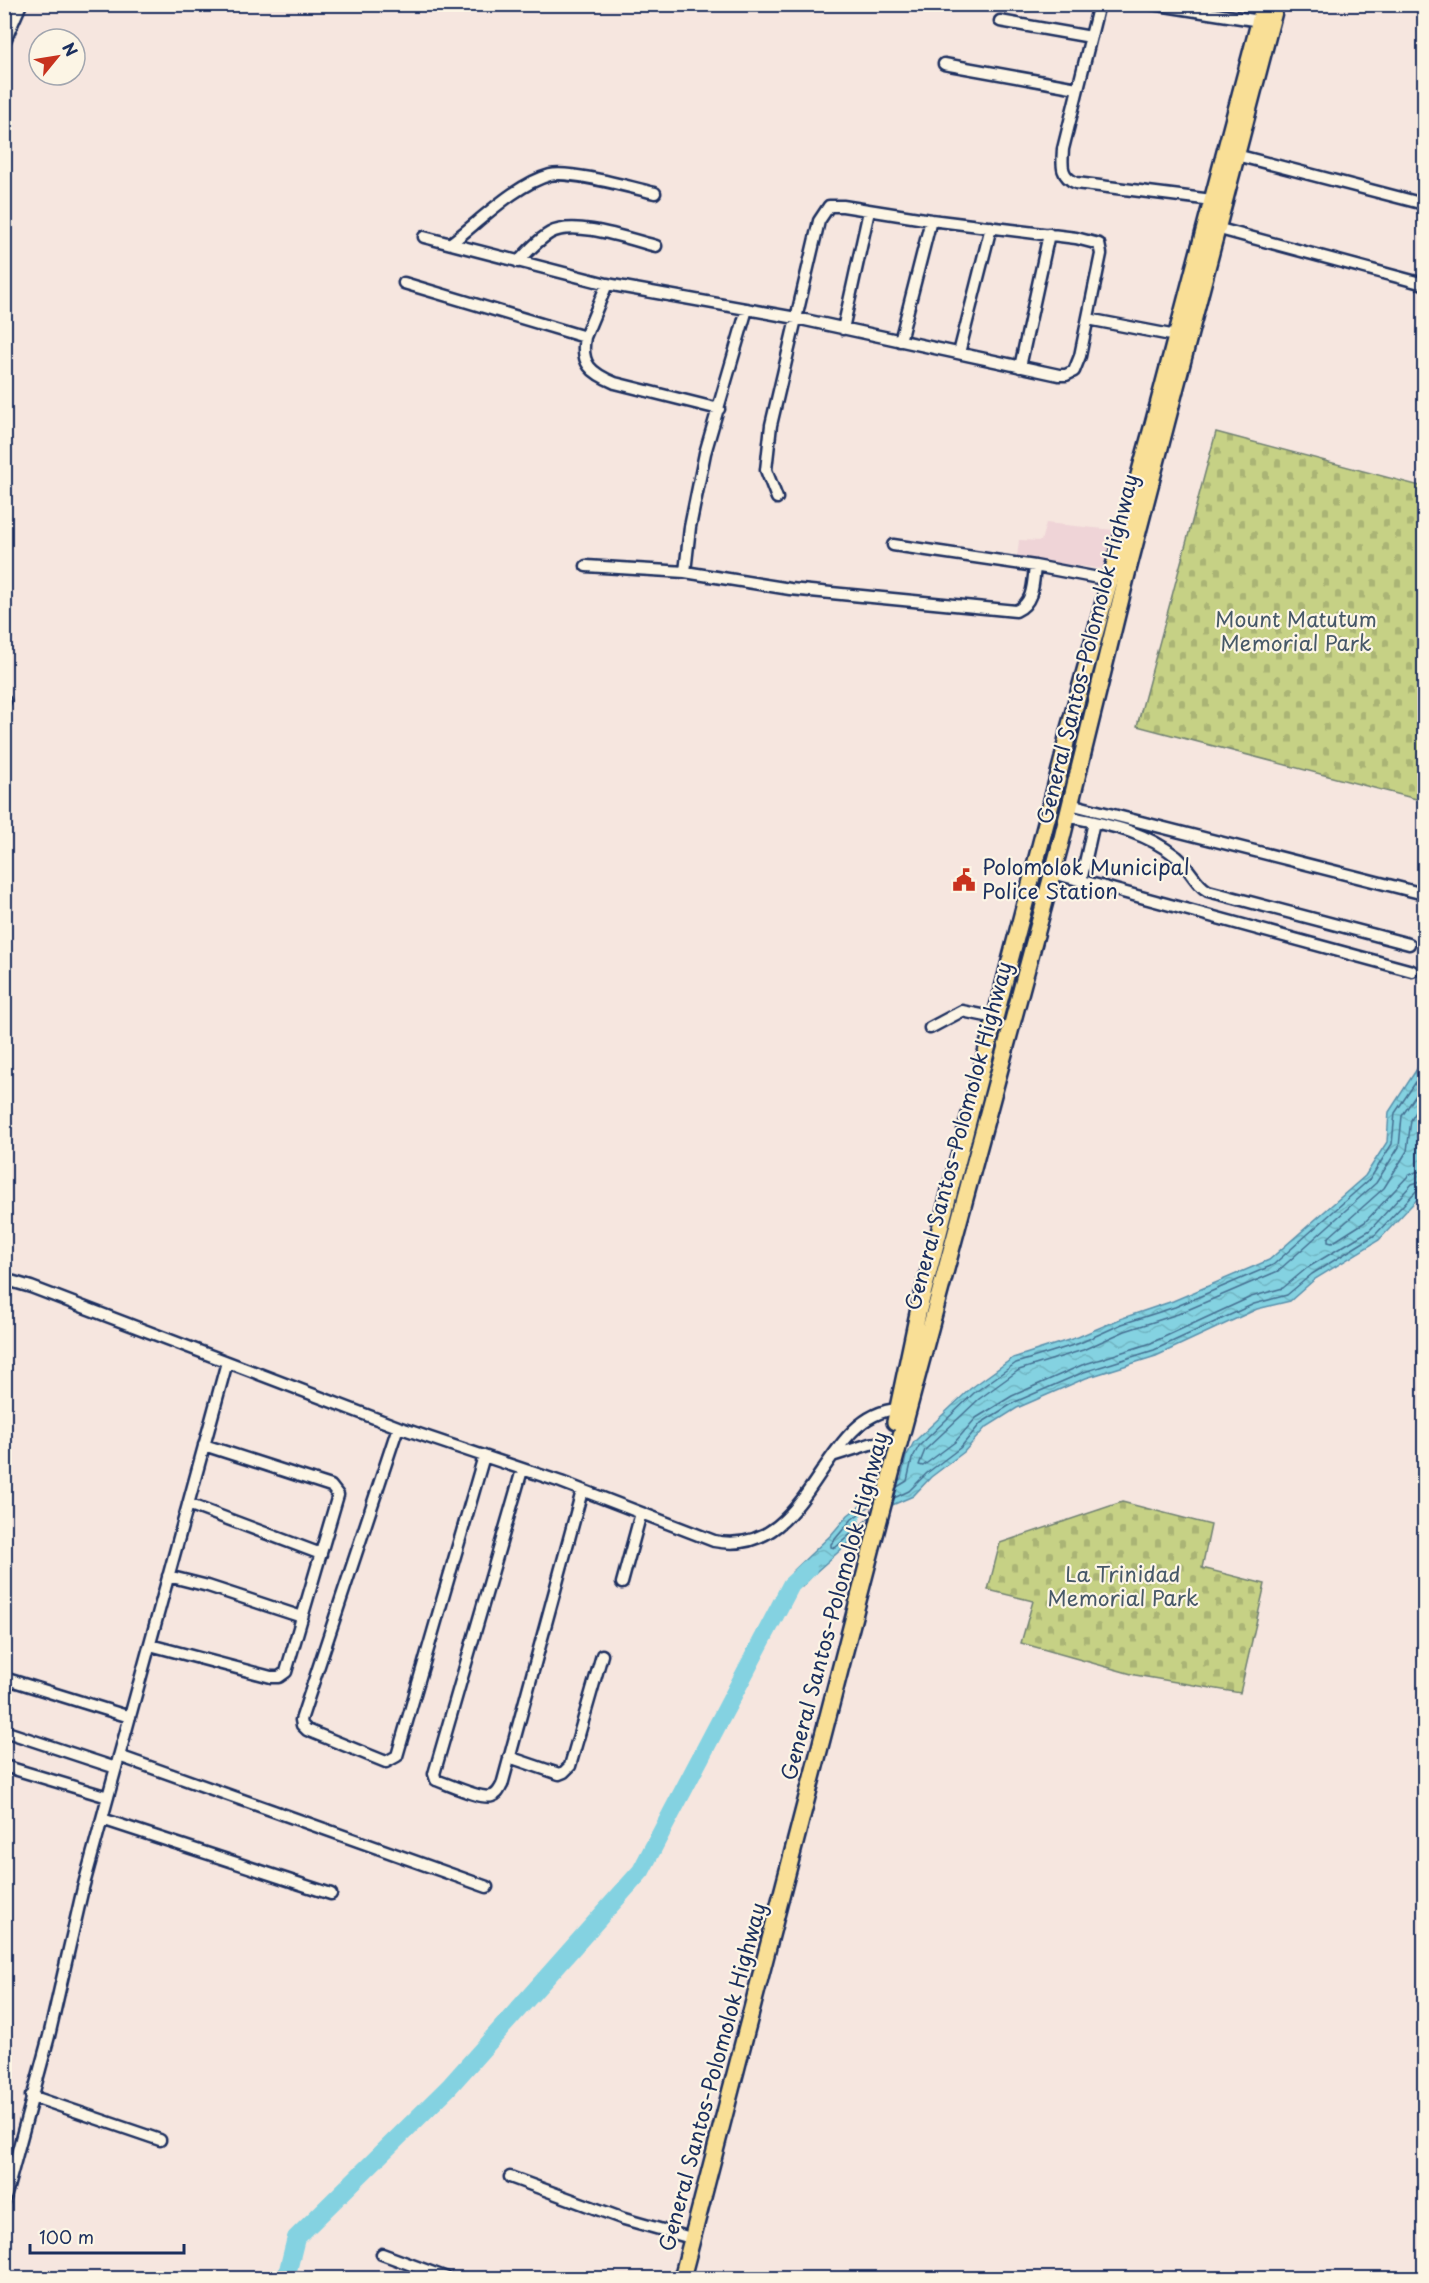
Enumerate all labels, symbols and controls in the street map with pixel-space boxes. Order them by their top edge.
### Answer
north arrow [27,27,87,87]
text: N [57,38,84,60]
street label: General Santos-Polomolok Highway [1027,470,1145,827]
park label: Mount Matutum Memorial Park [1215,602,1377,658]
place label: Polomolok Municipal Police Station [982,850,1190,906]
public building icon: Polomolok Municipal Police Station [951,867,977,893]
street label: General Santos-Polomolok Highway [895,957,1019,1314]
street label: General Santos-Polomolok Highway [771,1427,895,1784]
park label: La Trinidad Memorial Park [1047,1557,1199,1613]
street label: General Santos-Polomolok Highway [649,1898,773,2255]
scale bar [30,2217,184,2255]
text: 100 m [39,2223,94,2250]

